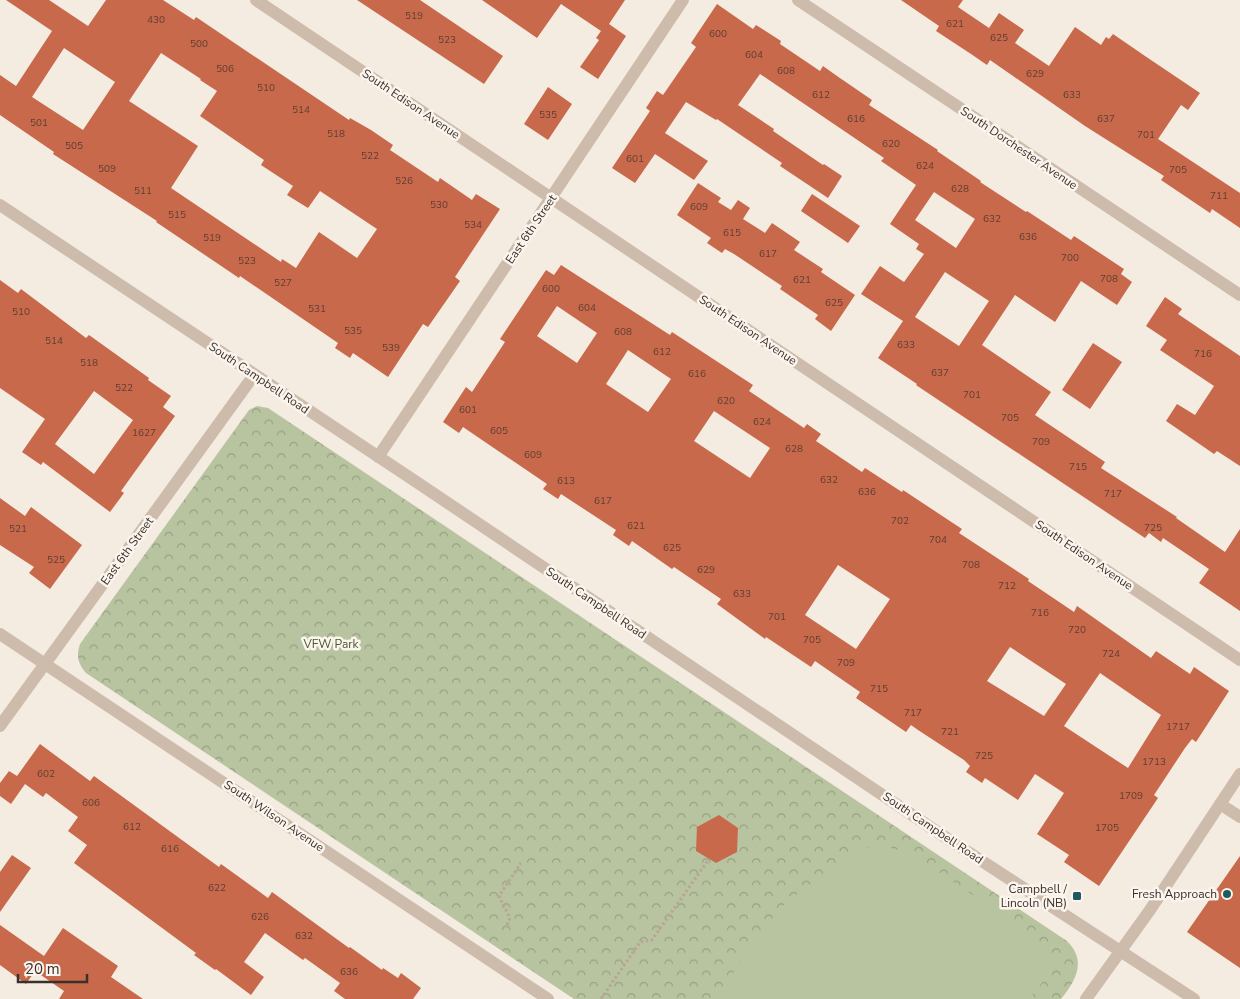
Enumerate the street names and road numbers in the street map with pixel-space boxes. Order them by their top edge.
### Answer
street label: South Edison Avenue [359,65,463,143]
street label: South Dorchester Avenue [957,103,1081,193]
street label: East 6th Street [502,191,561,267]
street label: South Edison Avenue [696,291,800,369]
street label: South Campbell Road [206,338,312,418]
street label: East 6th Street [97,513,158,588]
street label: South Edison Avenue [1032,516,1136,594]
street label: South Campbell Road [543,563,649,643]
street label: South Wilson Avenue [221,776,327,856]
street label: South Campbell Road [880,788,986,868]

